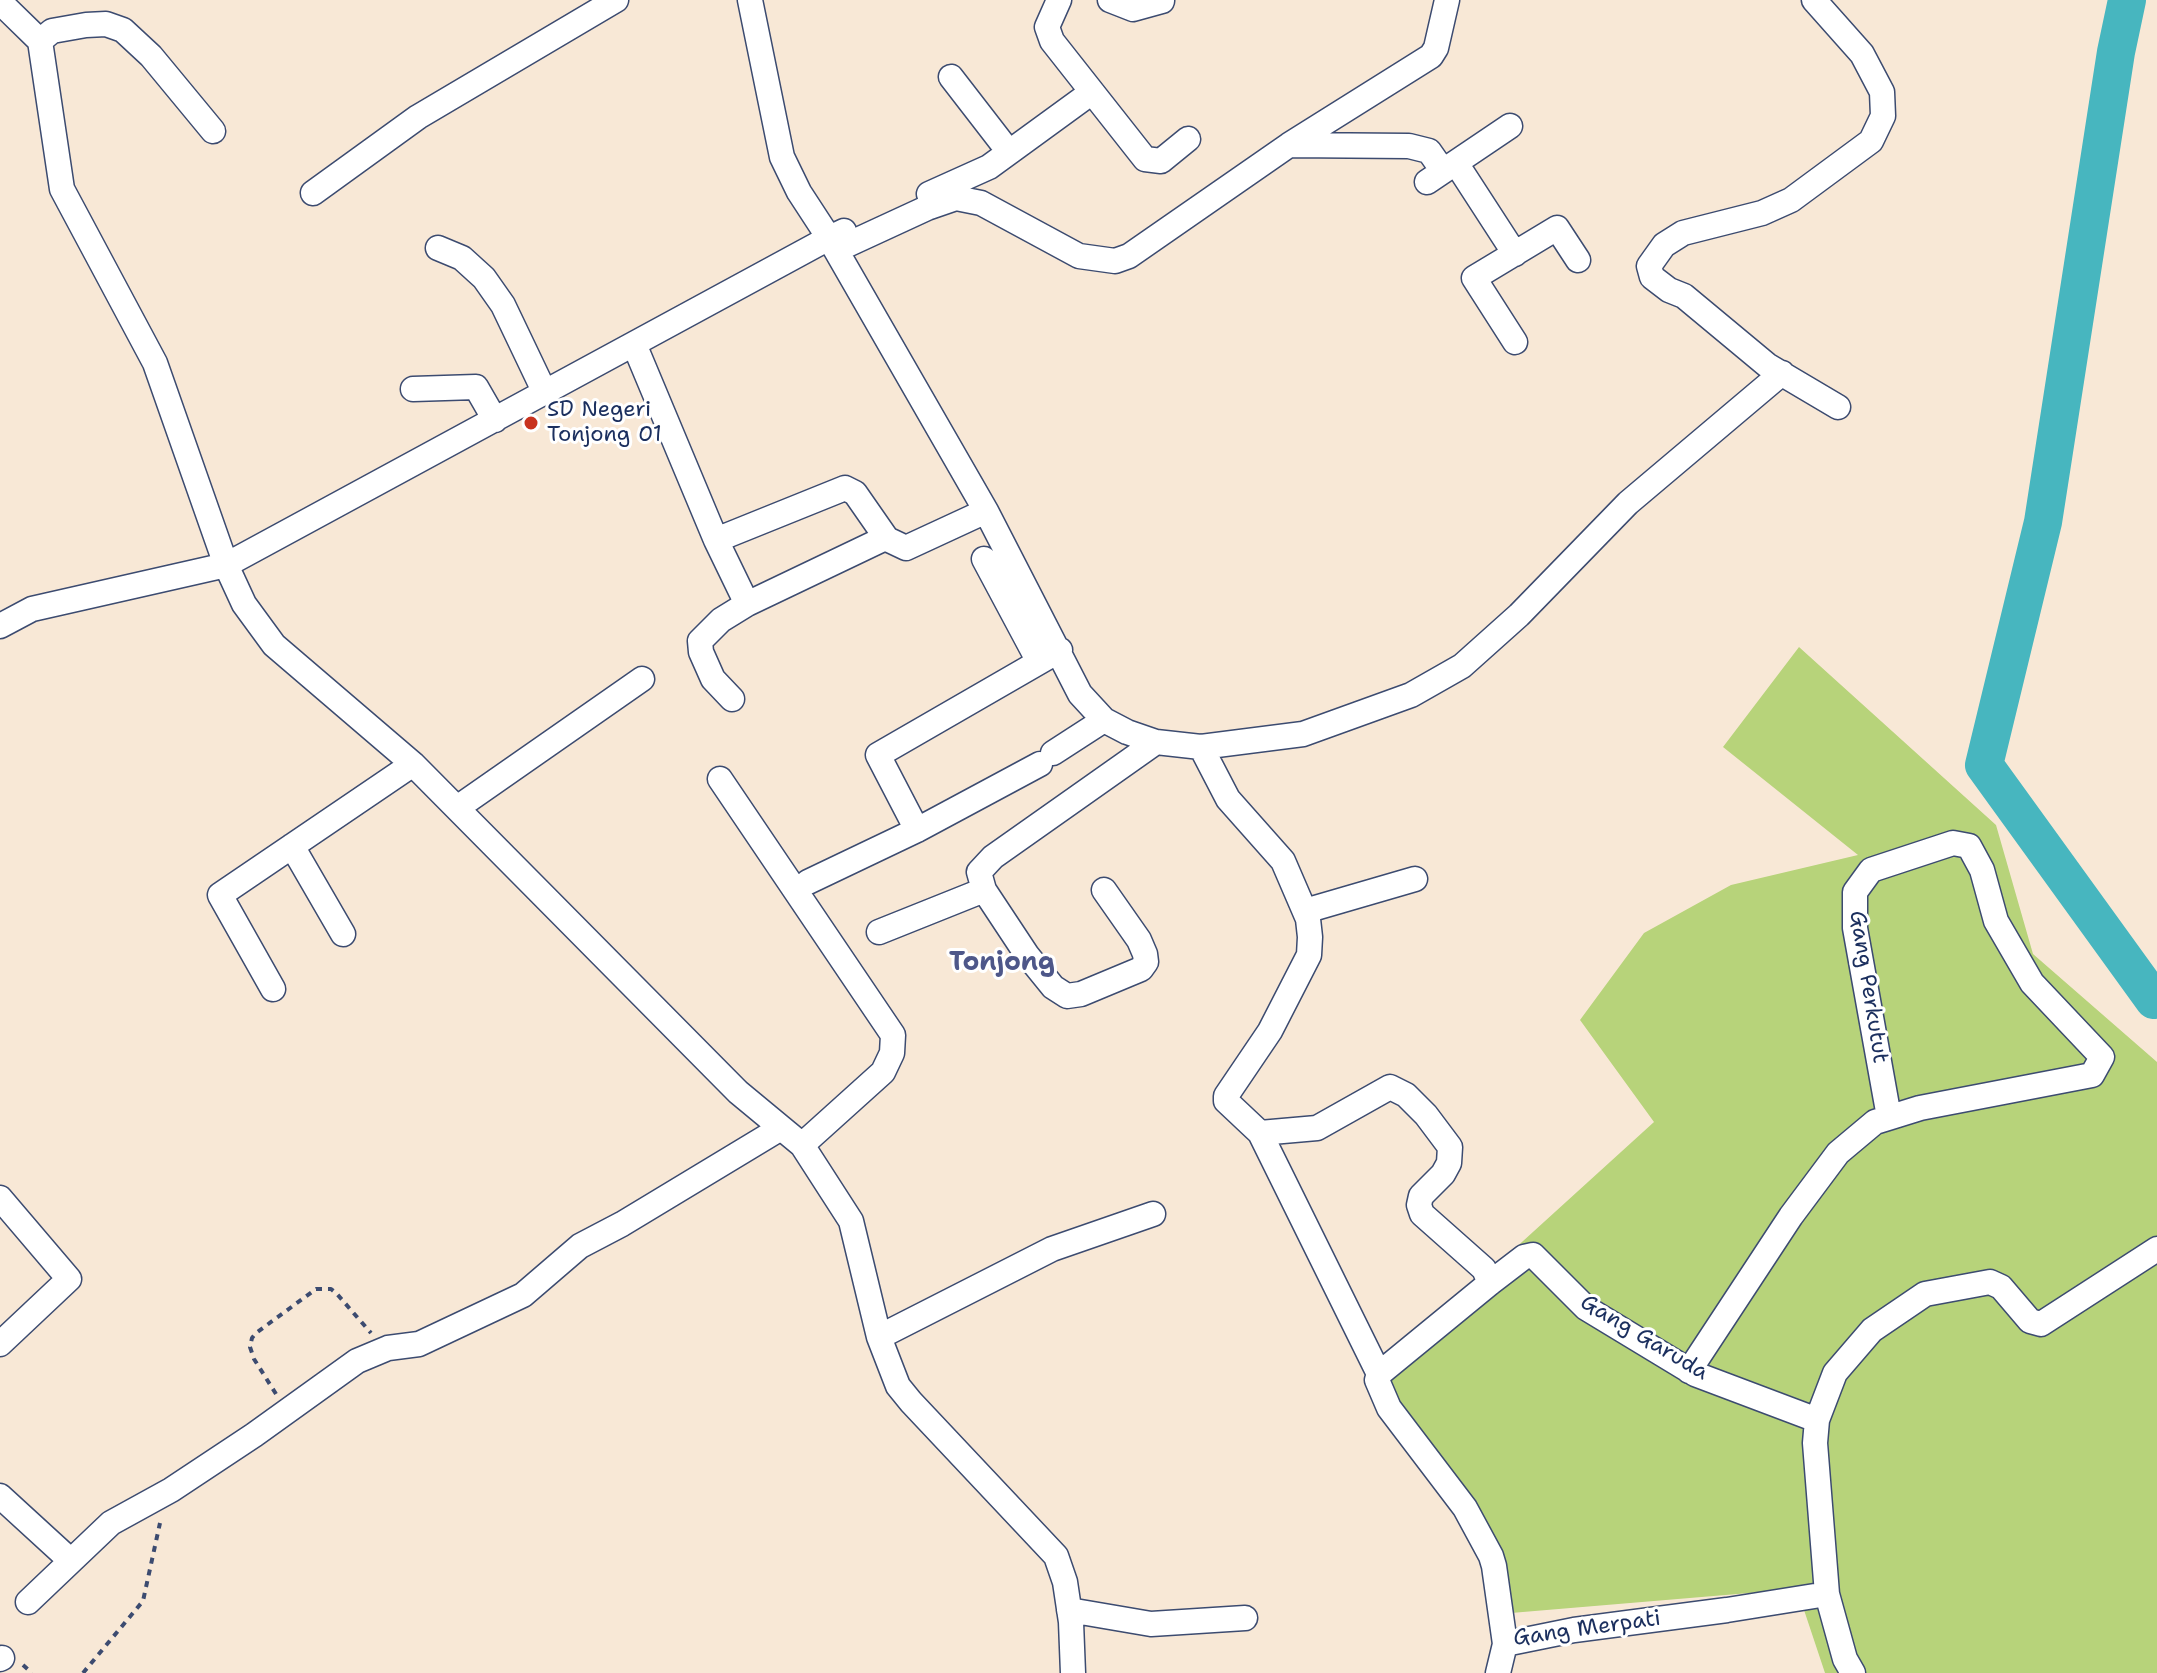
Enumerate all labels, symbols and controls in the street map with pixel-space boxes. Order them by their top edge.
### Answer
place label: SD Negeri Tonjong 01 [547,397,662,448]
marker: SD Negeri Tonjong 01 [522,414,540,432]
street label: Gang Perkutut [1843,909,1893,1065]
district label: Tonjong [949,947,1055,979]
street label: Gang Garuda [1575,1289,1713,1387]
street label: Gang Merpati [1512,1606,1662,1652]

